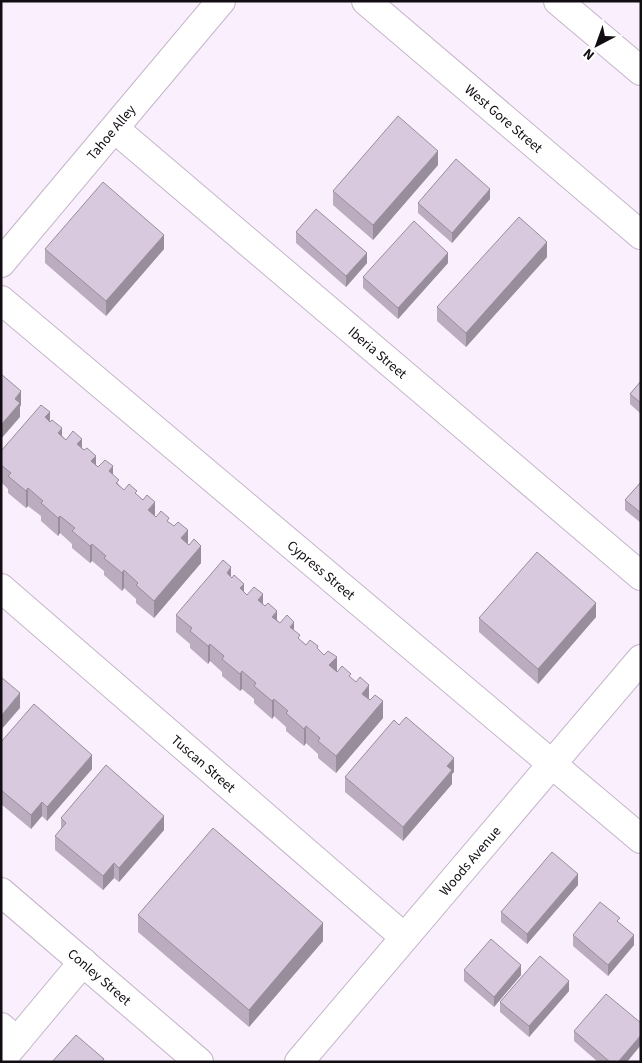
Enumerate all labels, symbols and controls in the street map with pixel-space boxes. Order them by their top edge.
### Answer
north arrow [572,20,622,70]
text: N [579,43,599,65]
street label: West Gore Street [460,80,547,158]
street label: Tahoe Alley [83,100,141,165]
street label: Iberia Street [343,322,411,384]
street label: Cypress Street [282,536,359,605]
street label: Tuscan Street [166,731,240,798]
street label: Woods Avenue [435,822,506,901]
street label: Conley Street [63,944,135,1011]

